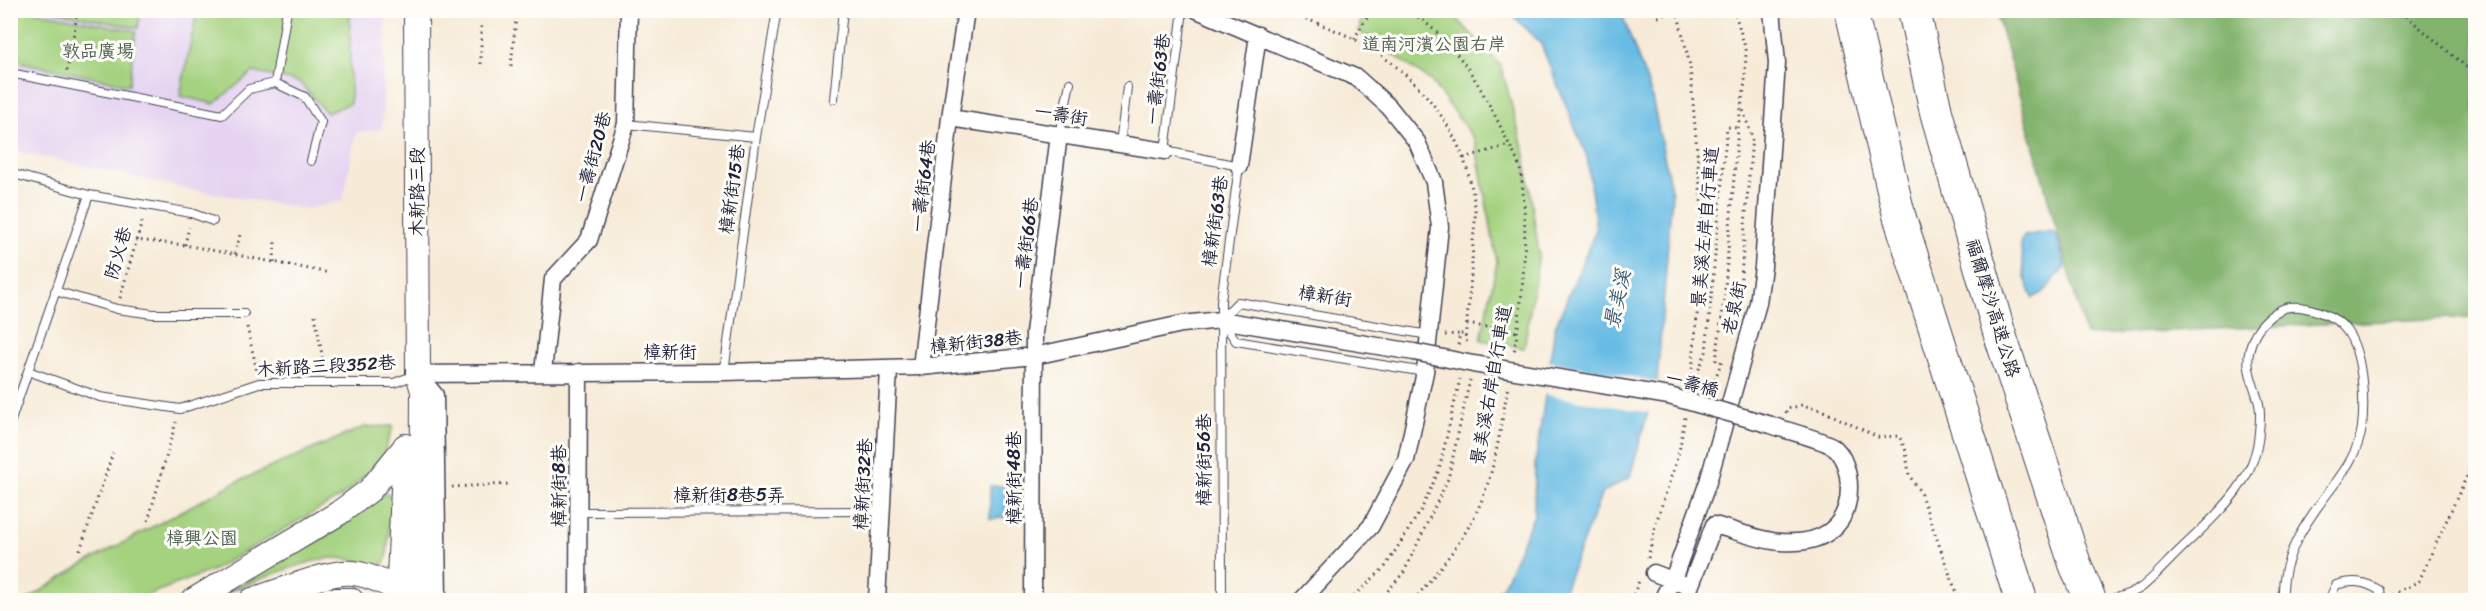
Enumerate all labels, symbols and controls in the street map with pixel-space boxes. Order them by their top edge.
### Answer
park label: 道南河濱公園右岸 [1362,28,1506,60]
street label: 一壽街63巷 [1137,31,1179,127]
park label: 敦品廣場 [62,35,134,67]
street label: 一壽街 [1032,95,1090,135]
street label: 一壽街20巷 [565,108,621,206]
street label: 一壽街64巷 [901,138,945,234]
street label: 樟新街15巷 [710,142,754,236]
street label: 景美溪左岸自行車道 [1682,145,1728,309]
street label: 木新路三段 [401,147,433,237]
street label: 樟新街63巷 [1193,173,1237,269]
street label: 一壽街66巷 [1004,195,1048,291]
street label: 防火巷 [95,223,141,283]
street label: 福爾摩沙高速公路 [1957,234,2029,382]
water label: 景美溪 [1594,265,1641,332]
street label: 樟新街 [1296,276,1354,316]
street label: 老泉街 [1712,278,1756,338]
street label: 景美溪右岸自行車道 [1461,302,1521,468]
street label: 樟新街38巷 [928,321,1024,363]
street label: 樟新街 [643,336,697,368]
street label: 木新路三段352巷 [256,346,396,386]
street label: 一壽橋 [1662,362,1722,406]
street label: 樟新街56巷 [1188,413,1220,507]
street label: 樟新街48巷 [998,431,1030,525]
street label: 樟新街32巷 [845,437,881,531]
street label: 樟新街8巷 [543,445,575,527]
street label: 樟新街8巷5弄 [673,479,785,511]
park label: 樟興公園 [166,522,238,554]

